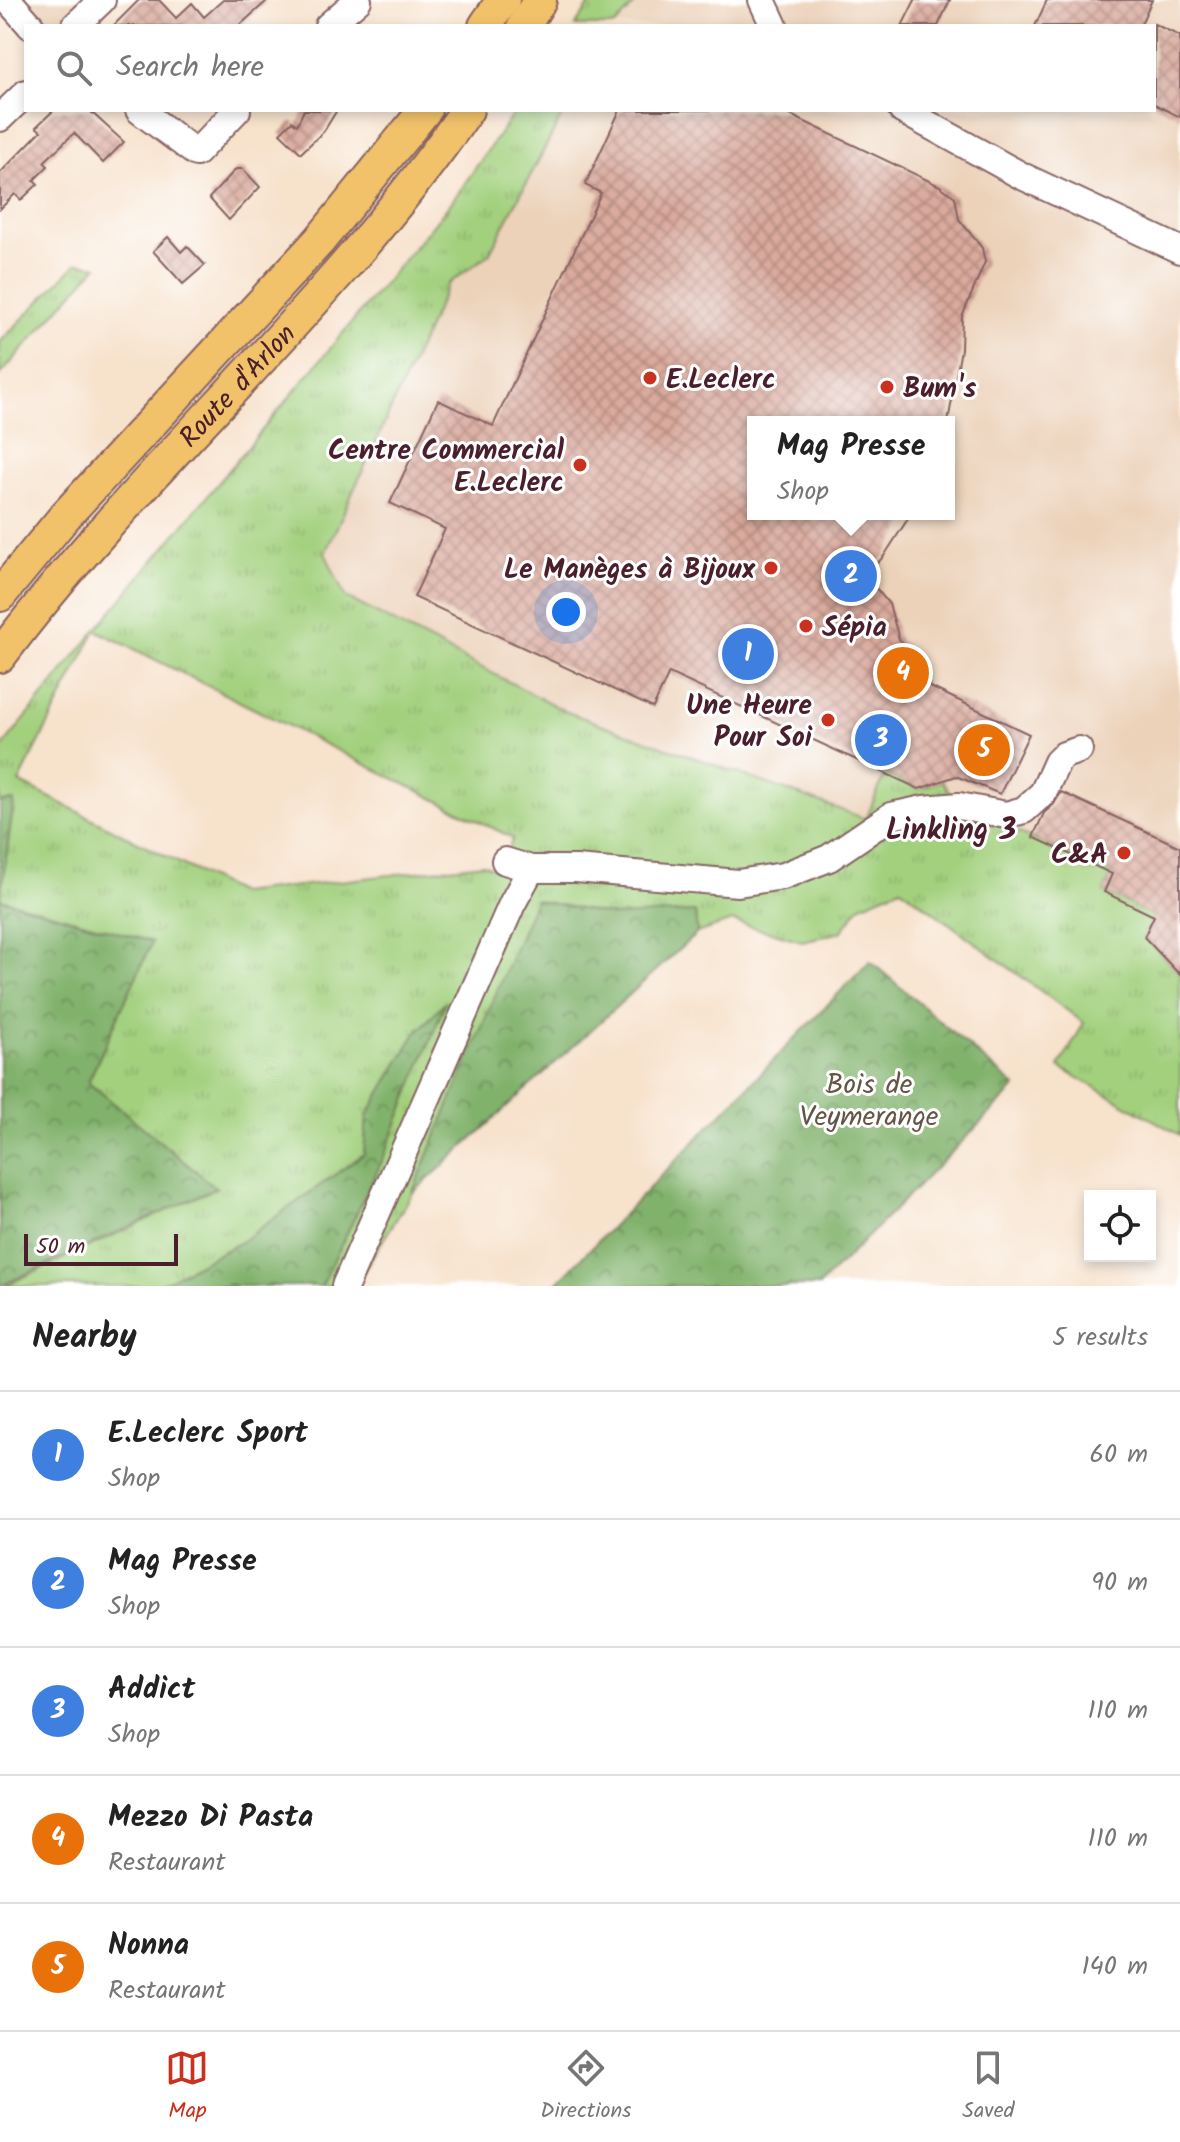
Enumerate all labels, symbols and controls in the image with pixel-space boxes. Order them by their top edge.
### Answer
search box [24,24,1156,112]
text: Search here [116,44,264,92]
icon: search [52,46,96,90]
street label: Route d'Arlon [169,314,308,459]
place label: E.Leclerc [666,358,776,403]
place label: Bum's [903,367,976,412]
marker: E.Leclerc [641,369,659,387]
marker: Bum's [878,378,896,396]
popup [747,416,955,520]
text: Mag Presse [777,423,925,471]
place label: Centre Commercial E.Leclerc [328,429,565,506]
marker: Centre Commercial E.Leclerc [571,456,589,474]
text: Shop [777,471,829,513]
pin: 2 [825,546,877,606]
place label: Le Manèges à Bijoux [504,548,756,593]
marker: Le Manèges à Bijoux [762,559,780,577]
your location [546,592,586,632]
place label: Sépia [822,606,887,651]
marker: Sépia [797,617,815,635]
pin: 1 [722,624,774,684]
pin: 4 [877,643,929,703]
place label: Une Heure Pour Soi [686,684,813,761]
pin: 3 [855,710,907,770]
marker: Une Heure Pour Soi [819,711,837,729]
pin: 5 [958,720,1010,780]
district label: Linkling 3 [886,807,1016,855]
place label: C&A [1051,833,1108,878]
marker: C&A [1115,844,1133,862]
park label: Bois de Veymerange [800,1063,939,1140]
map controls [1084,1190,1156,1262]
button: locate [1084,1190,1156,1262]
scale bar [24,1230,178,1266]
text: 50 m [36,1230,85,1265]
text: Nearby [32,1311,137,1365]
text: 5 results [1052,1317,1148,1359]
text: E.Leclerc Sport [108,1410,308,1458]
text: 1 [54,1434,62,1476]
text: 60 m [1089,1434,1148,1476]
text: Shop [108,1458,160,1500]
text: Mag Presse [108,1538,257,1586]
text: 2 [50,1562,66,1604]
text: 90 m [1091,1562,1148,1604]
text: Shop [108,1586,160,1628]
text: Addict [108,1666,195,1714]
text: 3 [51,1690,65,1732]
text: 110 m [1088,1690,1148,1732]
text: Shop [108,1714,160,1756]
text: Mezzo Di Pasta [108,1794,313,1842]
text: 4 [51,1818,65,1860]
text: 110 m [1088,1818,1148,1860]
text: Restaurant [108,1842,225,1884]
text: Nonna [108,1922,189,1970]
text: 5 [51,1946,65,1988]
text: 140 m [1081,1946,1148,1988]
text: Restaurant [108,1970,225,2012]
tab: Map [165,2046,209,2129]
tab: Directions [540,2046,632,2129]
tab: Saved [962,2046,1015,2129]

